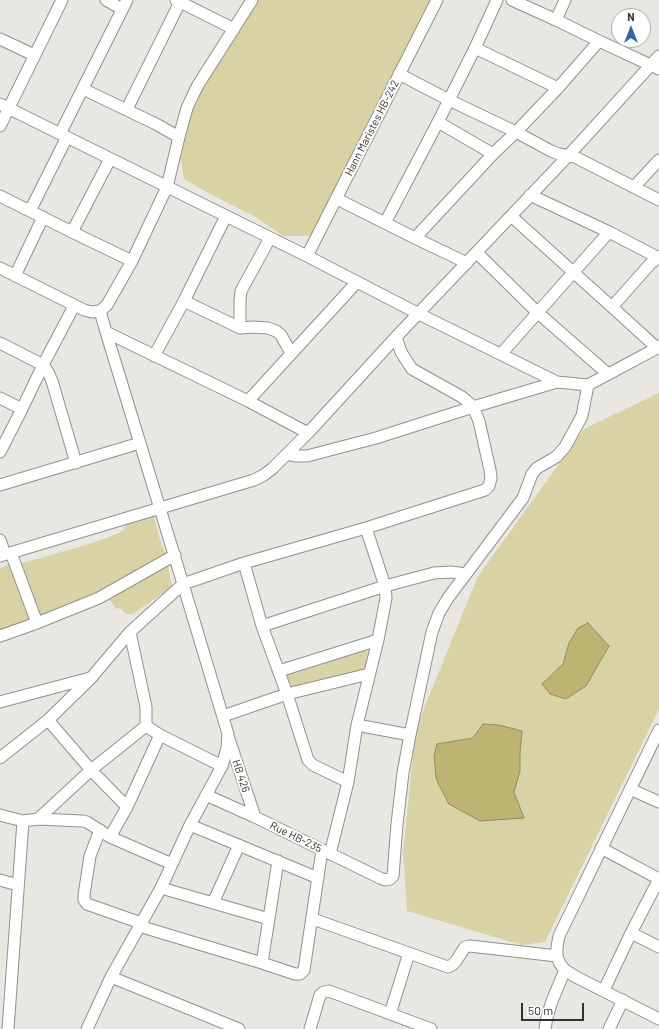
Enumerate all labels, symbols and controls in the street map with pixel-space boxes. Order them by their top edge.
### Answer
north arrow [611,8,651,48]
text: N [627,10,635,23]
street label: Hann Maristes HB-242 [342,78,402,178]
street label: HB 426 [229,758,253,794]
street label: Rue HB-235 [268,819,324,855]
scale bar [523,995,586,1021]
text: 50 m [528,1003,553,1017]

